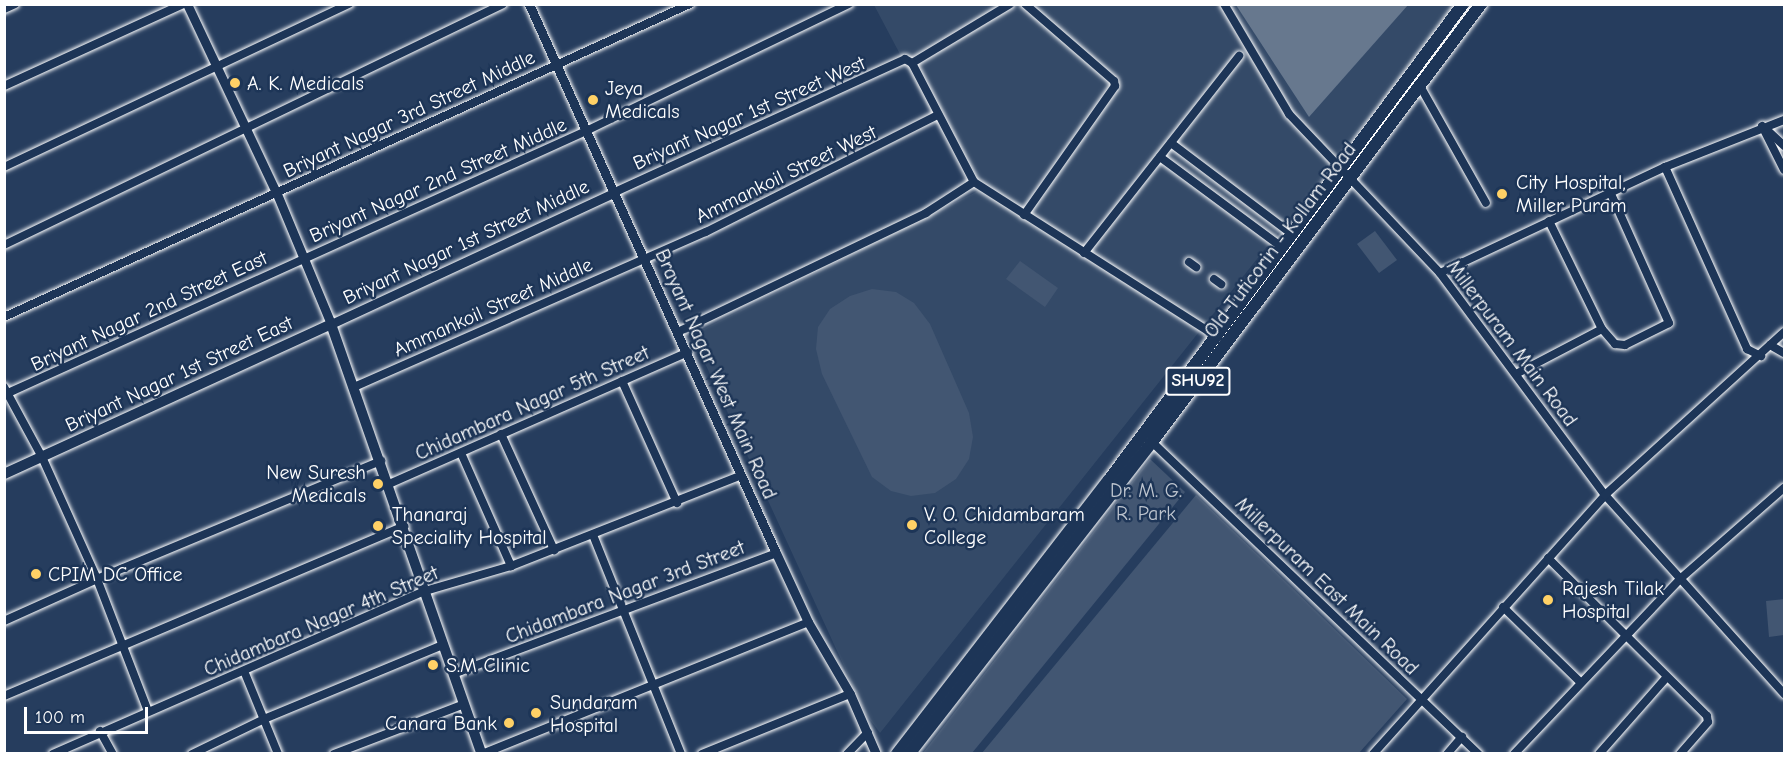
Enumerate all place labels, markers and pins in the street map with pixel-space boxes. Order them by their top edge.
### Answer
place label: A. K. Medicals [247,71,364,95]
marker: A. K. Medicals [228,76,242,90]
place label: Jeya Medicals [605,77,680,124]
marker: Jeya Medicals [586,93,600,107]
place label: City Hospital, Miller Puram [1516,170,1627,217]
marker: City Hospital, Miller Puram [1493,185,1511,203]
place label: New Suresh Medicals [266,460,366,507]
marker: New Suresh Medicals [371,477,385,491]
place label: Thanaraj Speciality Hospital [392,502,547,549]
place label: V. O. Chidambaram College [924,502,1085,549]
marker: Thanaraj Speciality Hospital [369,517,387,535]
marker: V. O. Chidambaram College [905,518,919,532]
place label: CPIM DC Office [48,562,183,586]
marker: CPIM DC Office [29,567,43,581]
place label: Rajesh Tilak Hospital [1562,576,1664,623]
marker: Rajesh Tilak Hospital [1539,591,1557,609]
place label: S.M Clinic [446,653,530,677]
marker: S.M Clinic [424,656,442,674]
place label: Sundaram Hospital [550,690,638,737]
marker: Sundaram Hospital [527,704,545,722]
place label: Canara Bank [385,711,497,735]
marker: Canara Bank [502,716,516,730]

